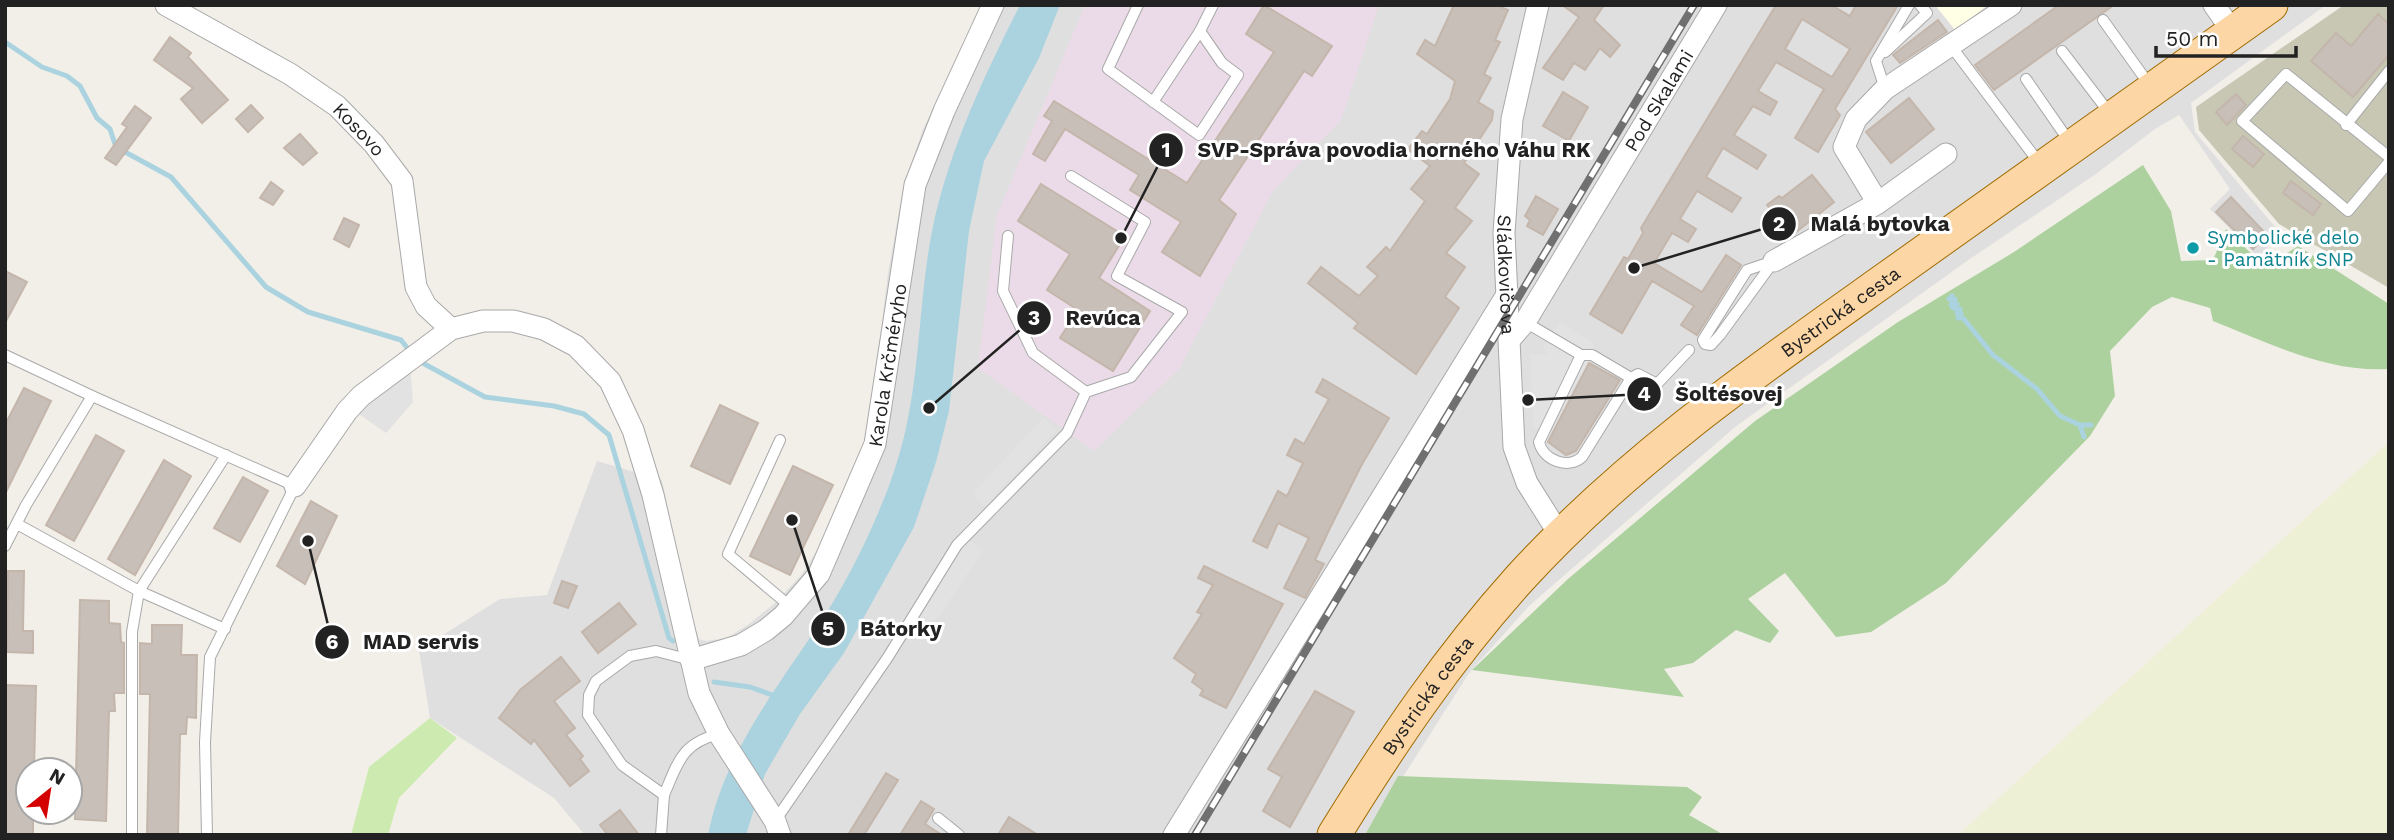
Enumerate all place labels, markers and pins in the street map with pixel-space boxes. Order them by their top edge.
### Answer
callout: SVP-Správa povodia horného Váhu RK [1148,129,1605,171]
callout: Malá bytovka [1762,203,1964,245]
place label: Symbolické delo - Pamätník SNP [2207,226,2359,271]
marker: Symbolické delo - Pamätník SNP [2185,240,2201,256]
callout: Revúca [1017,297,1155,339]
callout: Šoltésovej [1627,373,1797,415]
callout: Bátorky [811,608,956,650]
callout: MAD servis [315,621,493,663]

